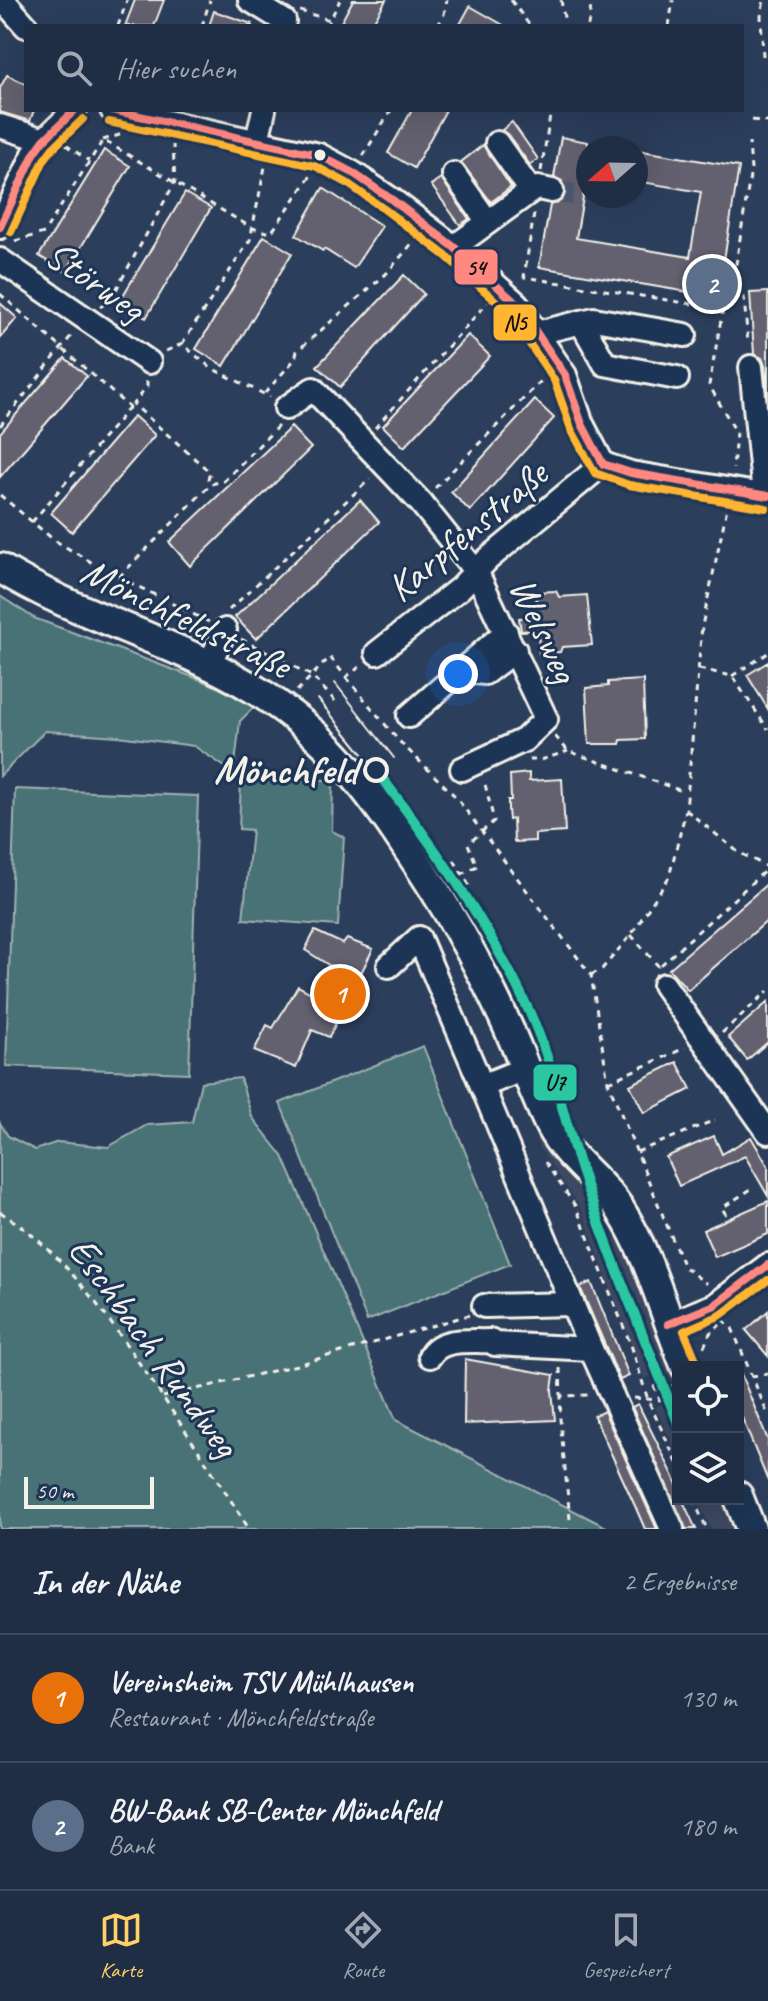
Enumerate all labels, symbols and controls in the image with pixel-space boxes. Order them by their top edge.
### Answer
search box [24,24,744,112]
icon: search [52,46,96,90]
text: Hier suchen [116,49,236,87]
north arrow [576,136,648,208]
unlabelled marker [312,147,328,163]
street label: Störweg [36,229,157,335]
line badge: 54 [453,248,499,286]
text: 54 [466,254,489,282]
pin: 2 [686,254,738,314]
line badge: N5 [492,303,538,342]
text: N5 [503,309,529,337]
street label: Karpfenstraße [376,447,560,613]
street label: Mönchfeldstraße [73,546,301,691]
street label: Welsweg [498,569,591,692]
your location [438,654,478,694]
place label: Mönchfeld [214,745,364,795]
marker: Mönchfeld [364,758,388,782]
pin: 1 [314,964,366,1024]
line badge: U7 [532,1063,578,1102]
text: U7 [545,1069,567,1097]
street label: Eschbach Rundweg [57,1227,252,1468]
map controls [672,1361,744,1505]
button: locate [672,1361,744,1433]
button: layers [672,1433,744,1505]
scale bar [24,1473,154,1509]
text: 50 m [36,1477,73,1505]
text: In der Nähe [32,1560,178,1603]
text: 2 Ergebnisse [623,1565,736,1598]
text: Vereinsheim TSV Mühlhausen [108,1663,413,1701]
text: 1 [52,1682,64,1715]
text: 130 m [680,1682,736,1715]
text: Restaurant · Mönchfeldstraße [108,1701,373,1734]
text: BW-Bank SB-Center Mönchfeld [108,1791,438,1829]
text: 2 [52,1810,64,1843]
text: 180 m [680,1810,736,1843]
text: Bank [108,1829,154,1862]
tab: Karte [99,1908,143,1984]
tab: Route [341,1908,385,1984]
tab: Gespeichert [583,1908,669,1984]

